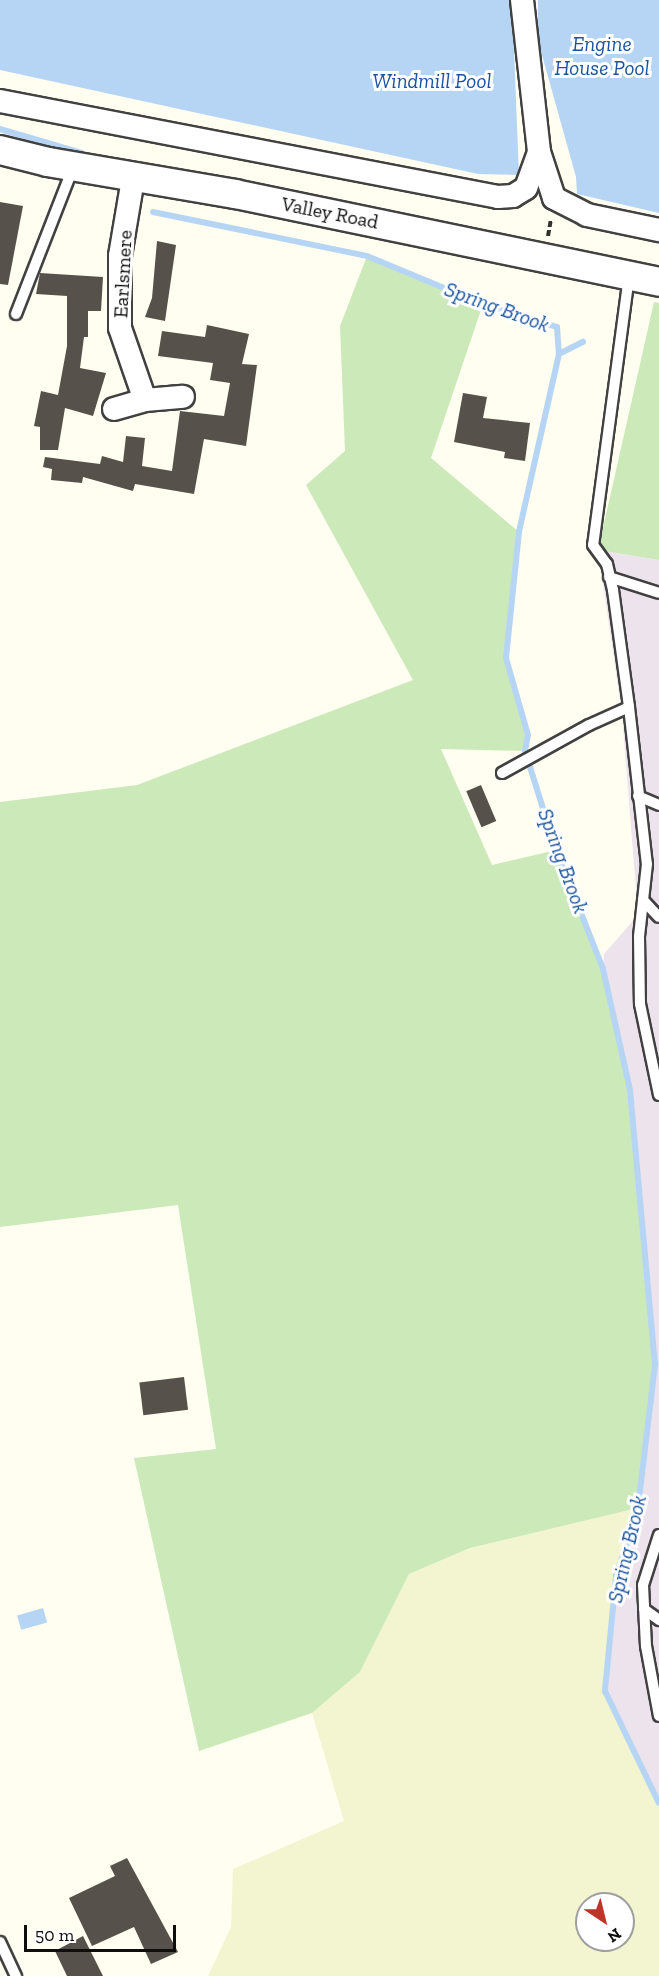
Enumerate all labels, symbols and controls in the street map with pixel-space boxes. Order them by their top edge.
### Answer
water label: Engine House Pool [554,31,650,81]
water label: Windmill Pool [372,68,492,94]
street label: Valley Road [279,192,381,234]
street label: Earlsmere [109,229,137,319]
water label: Spring Brook [441,276,553,338]
water label: Spring Brook [532,805,594,917]
water label: Spring Brook [602,1493,652,1605]
north arrow [575,1892,635,1952]
scale bar [27,1913,178,1951]
text: 50 m [35,1924,74,1946]
text: N [604,1924,625,1947]

